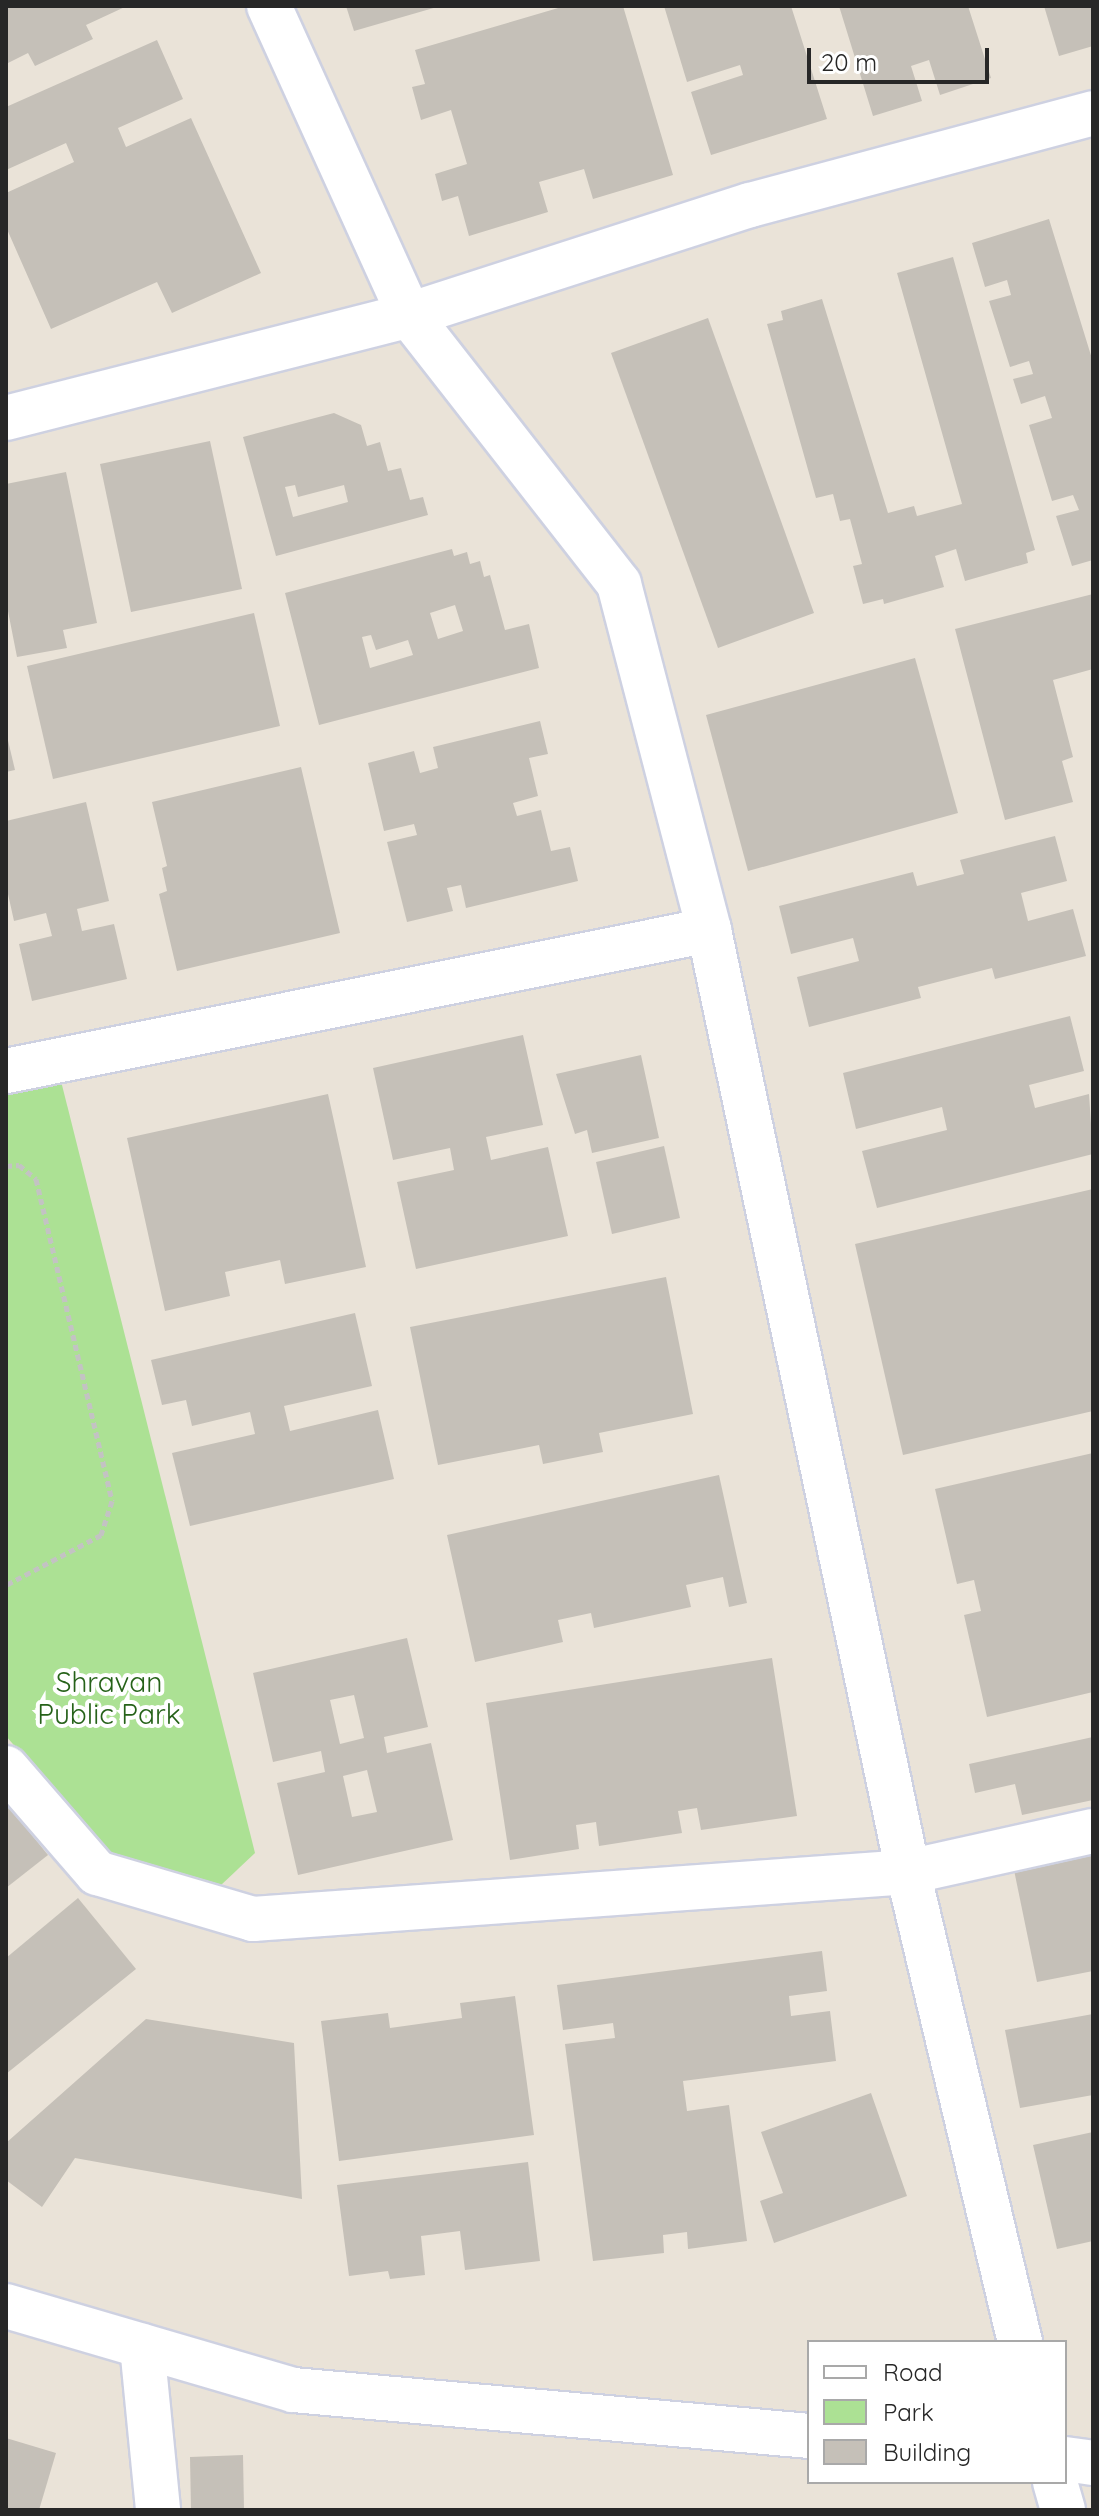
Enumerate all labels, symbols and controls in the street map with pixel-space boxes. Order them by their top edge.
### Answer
scale bar [811,32,993,82]
text: 20 m [821,47,877,77]
park label: Shravan Public Park [37,1665,181,1731]
legend [807,2340,1067,2484]
text: Road [883,2357,943,2387]
text: Park [883,2397,934,2427]
text: Building [883,2437,971,2467]

